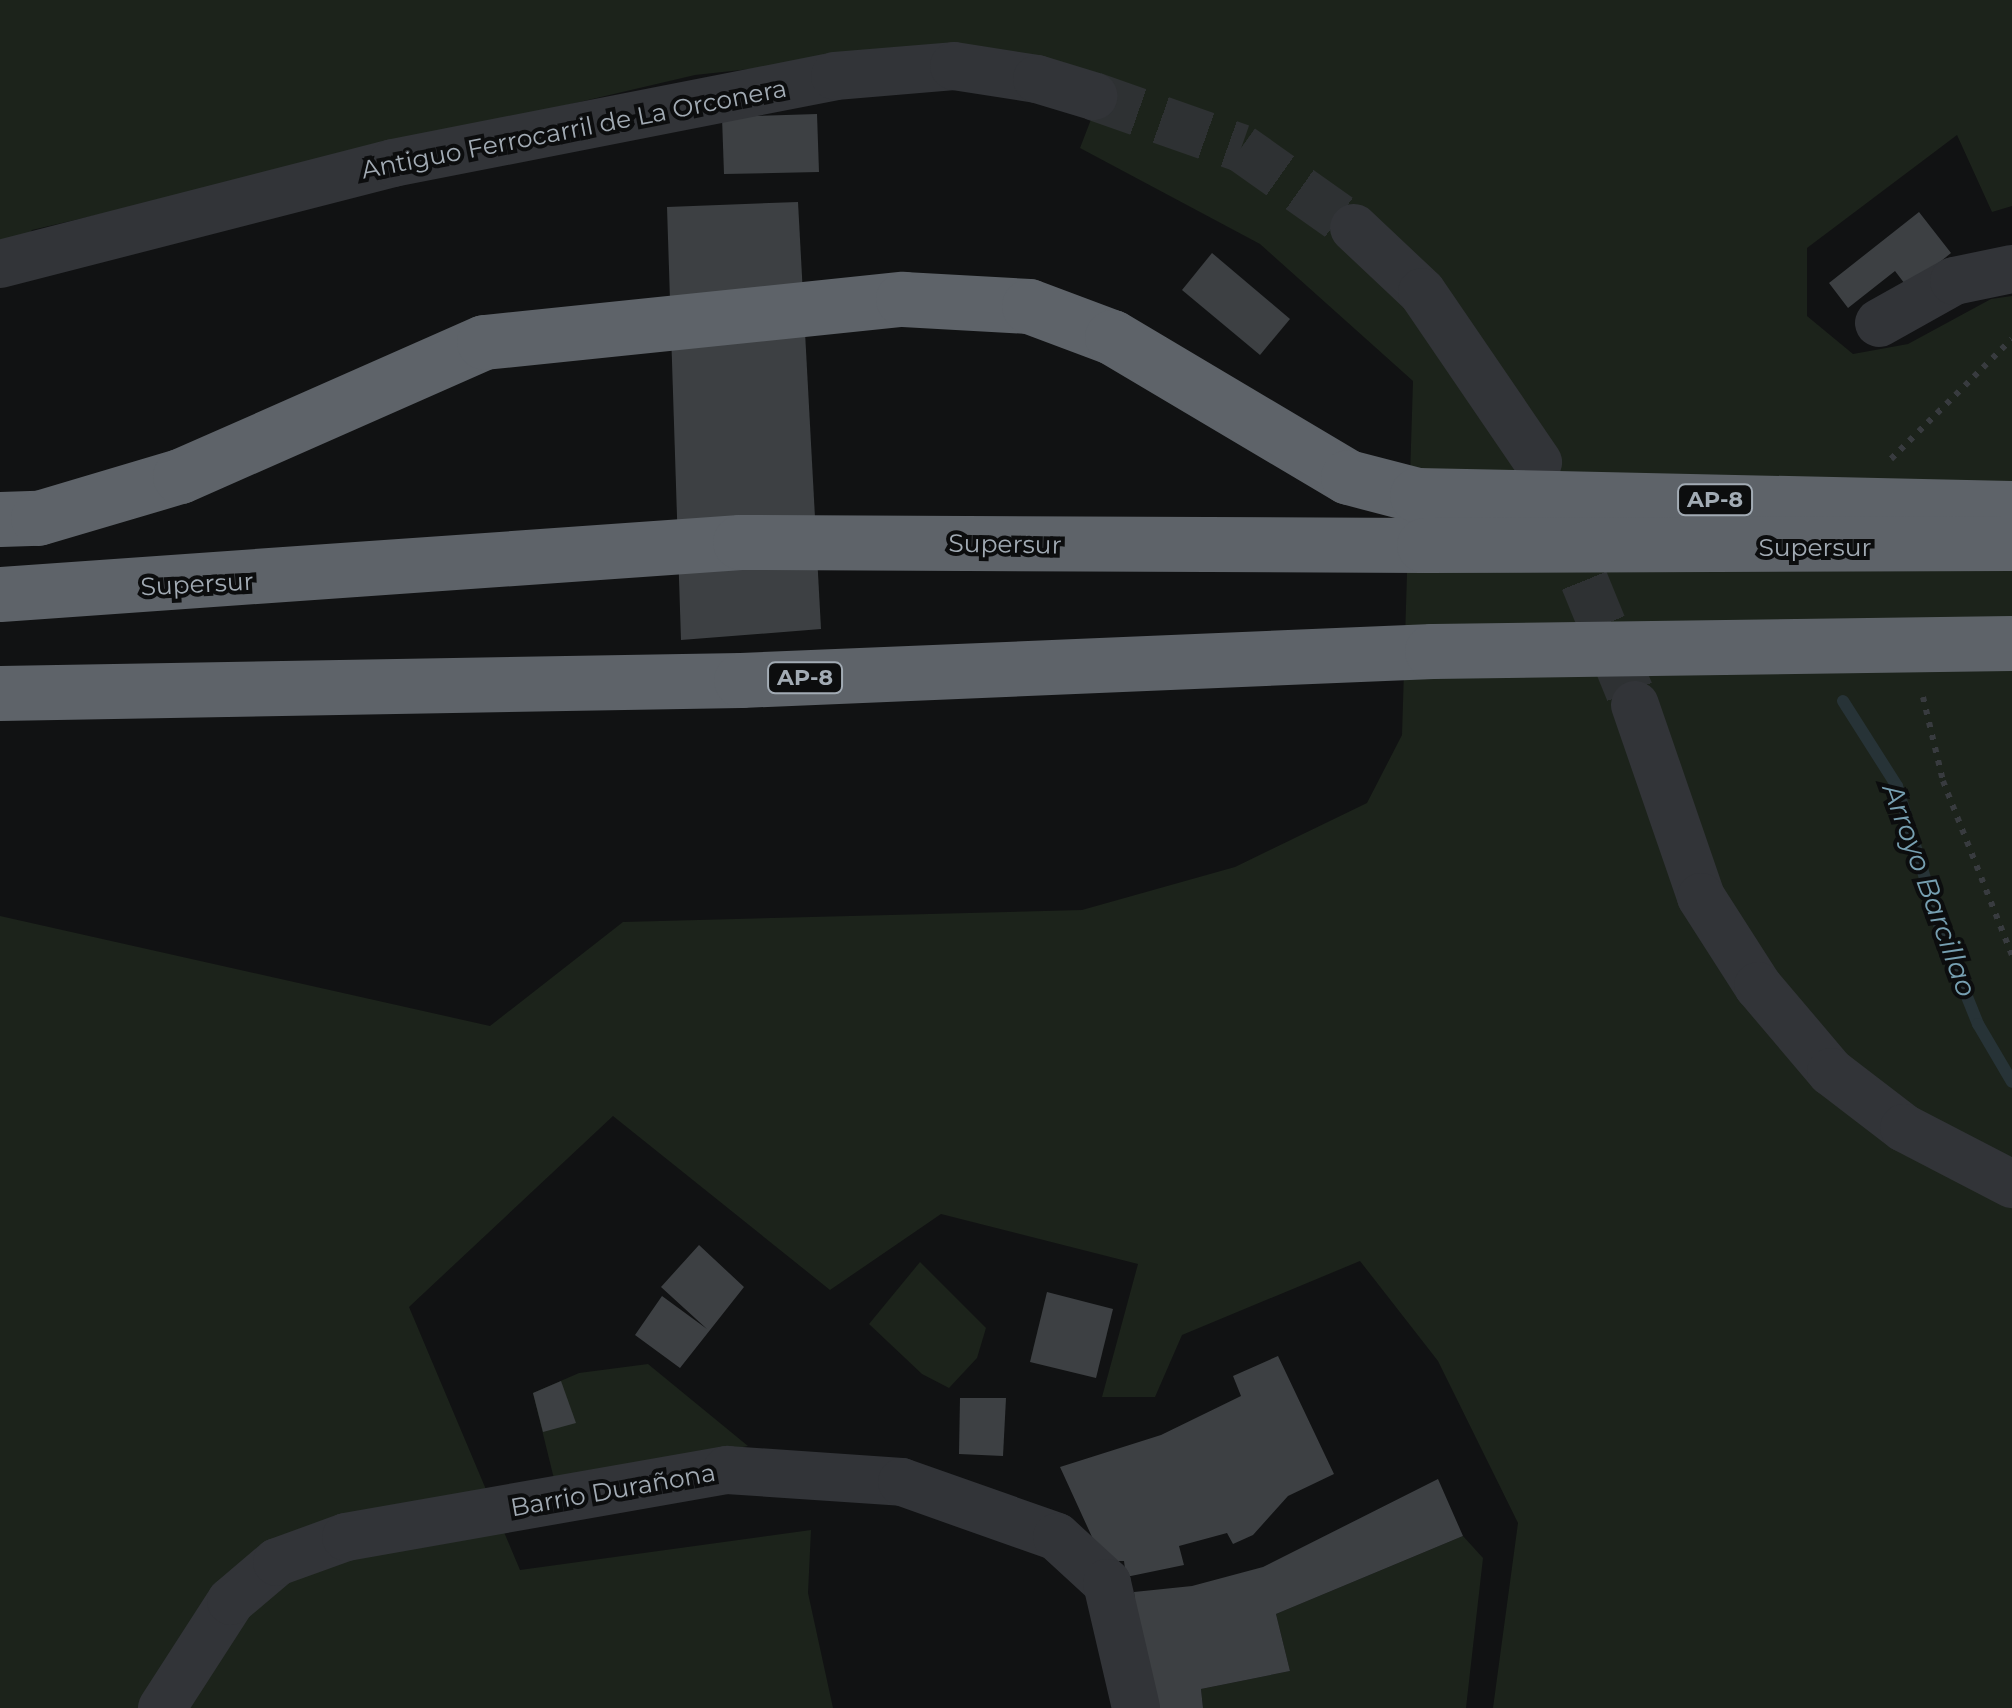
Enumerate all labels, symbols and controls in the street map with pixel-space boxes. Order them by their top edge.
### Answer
street label: Antiguo Ferrocarril de La Orconera [359,73,789,185]
road number: AP-8 [1675,483,1755,517]
street label: Supersur [948,528,1062,560]
street label: Supersur [1758,532,1872,562]
street label: Supersur [140,566,254,602]
road number: AP-8 [765,661,845,695]
water label: Arroyo Barcillao [1876,779,1984,1001]
street label: Barrio Durañona [508,1457,718,1523]

